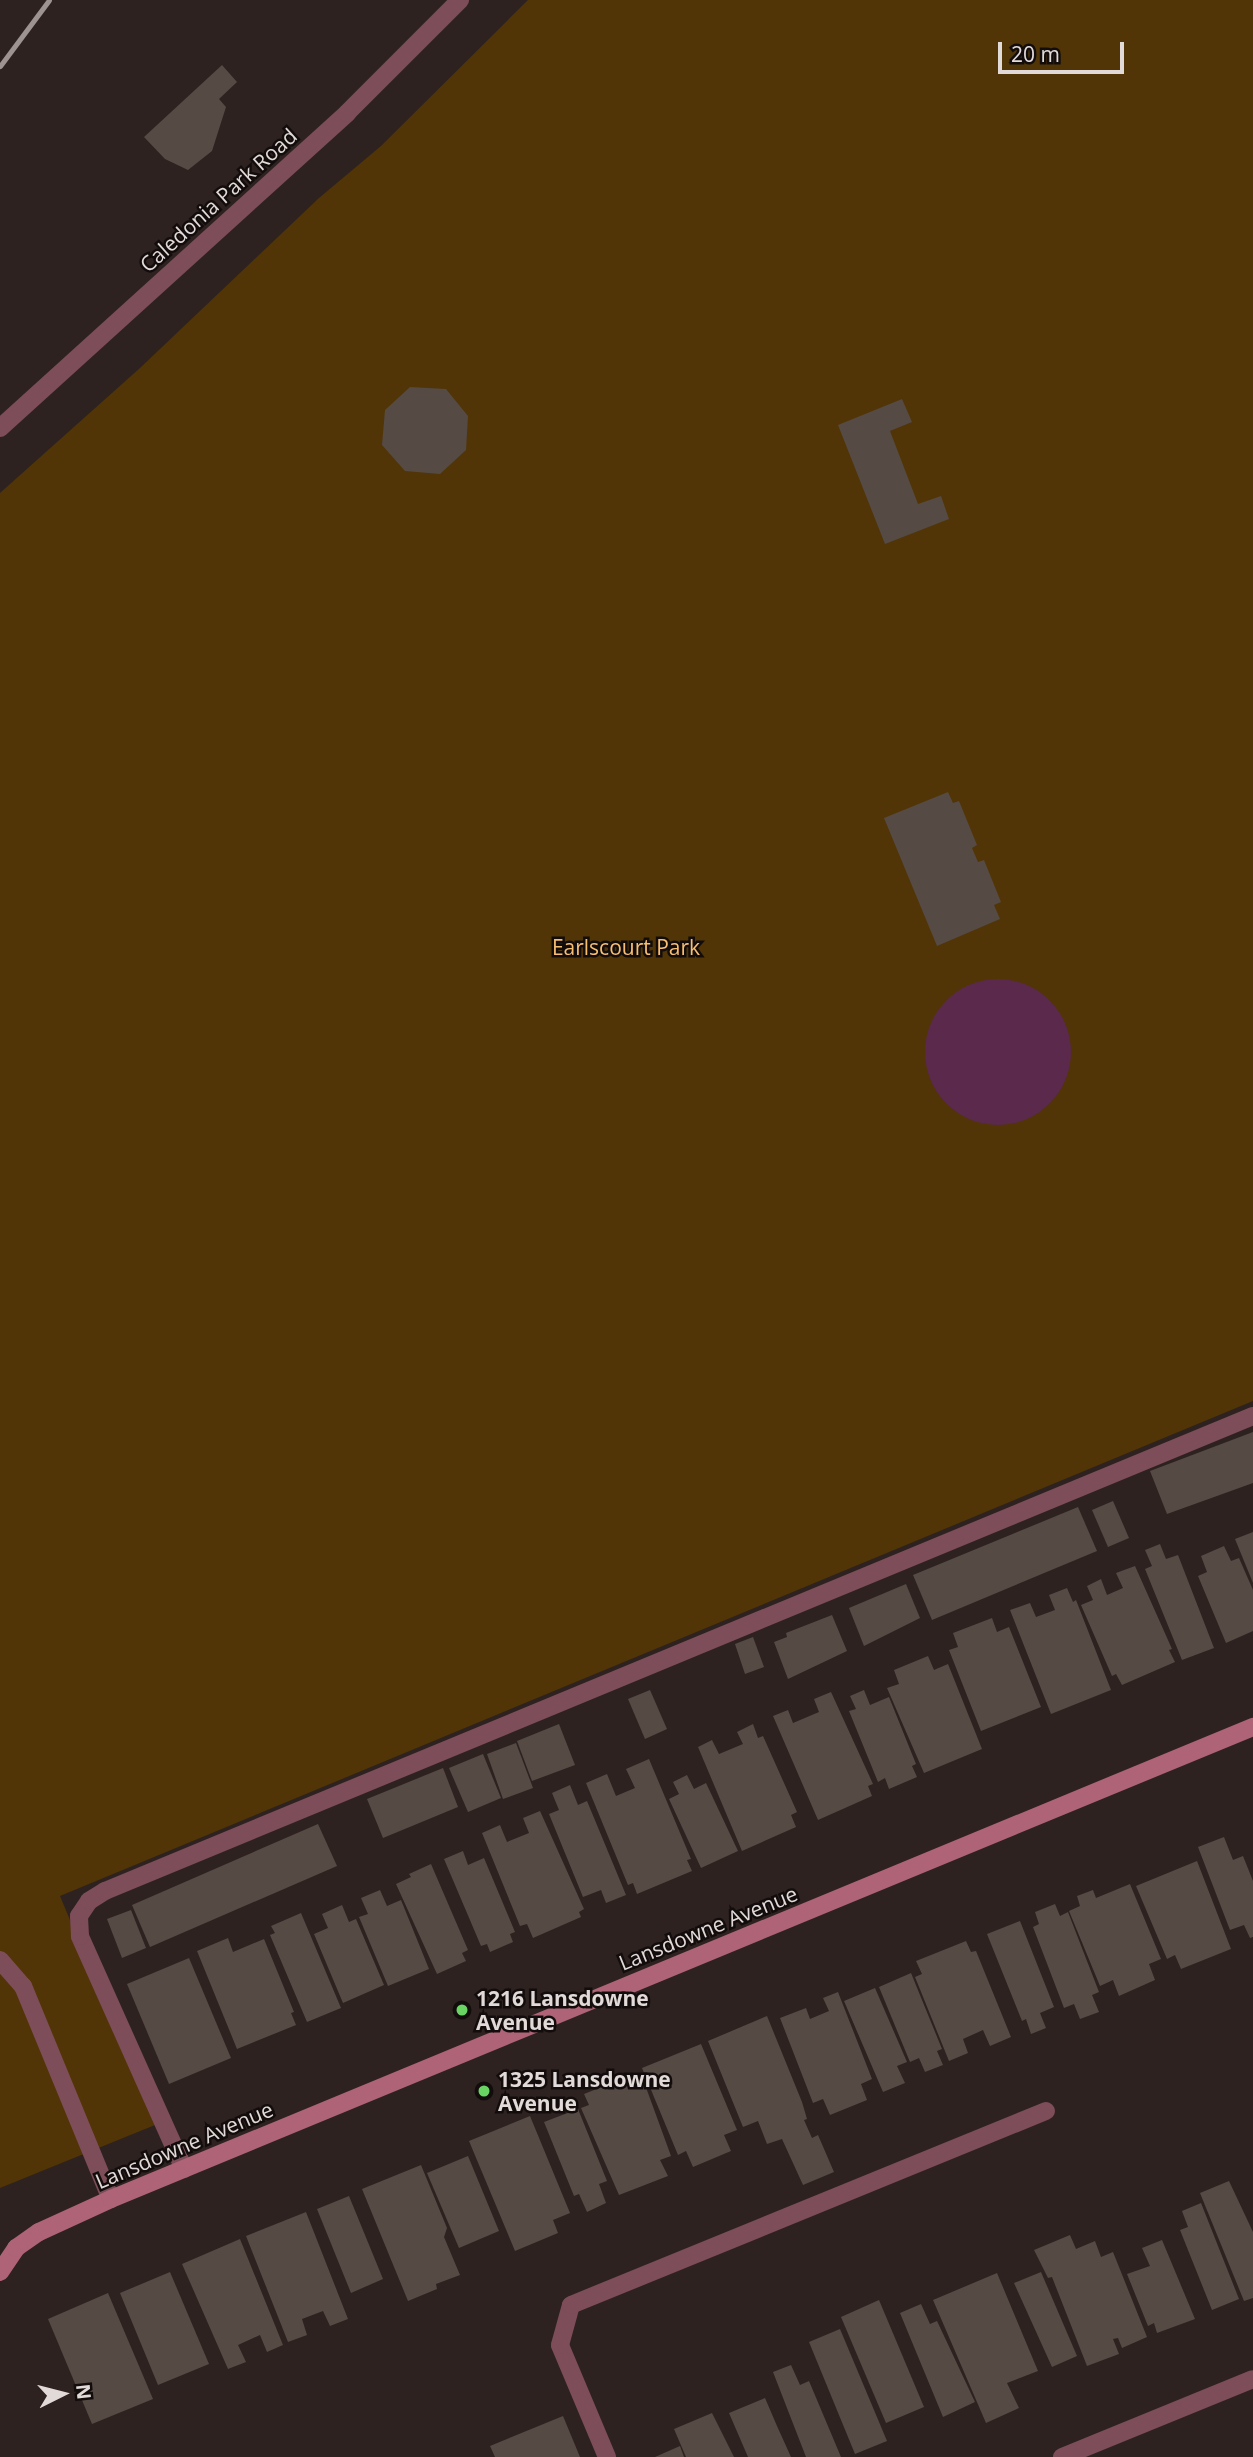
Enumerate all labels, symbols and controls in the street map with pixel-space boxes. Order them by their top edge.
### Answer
scale bar [1001,28,1127,72]
text: 20 m [1011,40,1060,68]
street label: Caledonia Park Road [134,123,302,277]
park label: Earlscourt Park [552,934,700,960]
street label: Lansdowne Avenue [615,1881,801,1975]
place label: 1216 Lansdowne Avenue [476,1985,649,2035]
marker: 1216 Lansdowne Avenue [454,2002,470,2018]
place label: 1325 Lansdowne Avenue [498,2066,671,2116]
marker: 1325 Lansdowne Avenue [476,2083,492,2099]
street label: Lansdowne Avenue [91,2096,277,2194]
north arrow [28,2359,98,2429]
text: N [70,2383,98,2401]

